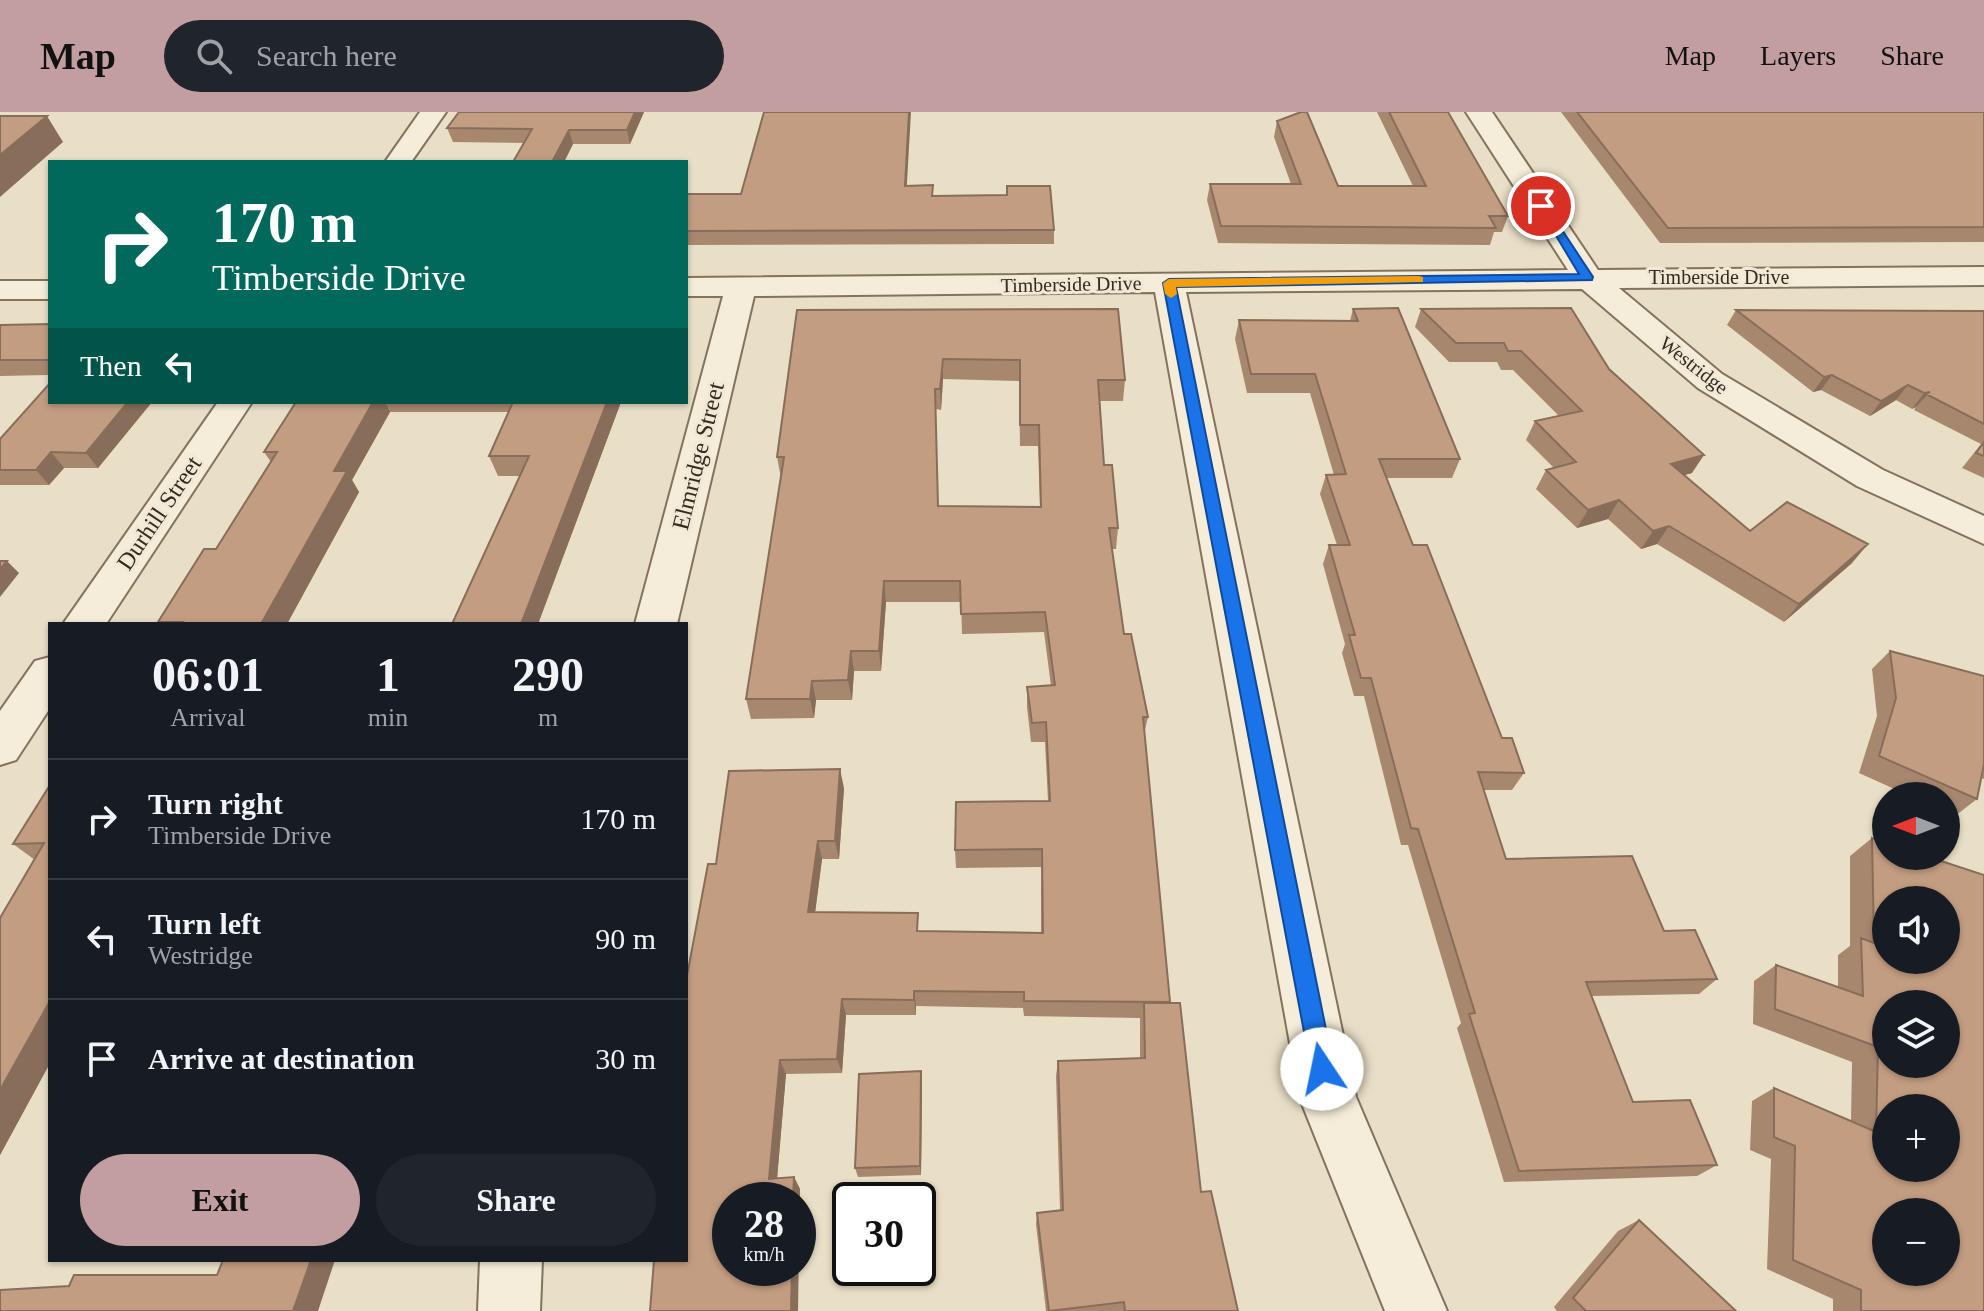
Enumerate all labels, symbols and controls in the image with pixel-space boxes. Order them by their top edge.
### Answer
search box [164,20,724,92]
icon: search [192,34,236,78]
text: Map [40,35,116,77]
text: Search here [256,39,397,72]
text: Map [1665,40,1716,71]
text: Layers [1760,40,1836,71]
text: Share [1880,40,1944,71]
pin [1507,172,1575,240]
icon: arrive [1519,184,1563,228]
icon: right [80,192,184,296]
text: 170 m [212,192,357,254]
text: Timberside Drive [212,258,466,298]
street label: Timberside Drive [1649,266,1790,288]
street label: Timberside Drive [1000,272,1142,296]
street label: Westridge [1655,332,1733,399]
icon: left [158,344,202,388]
text: Then [80,349,142,382]
street label: Elmridge Street [667,379,729,533]
street label: Durhill Street [112,451,207,575]
text: 06:01 [152,648,264,701]
text: 1 [376,648,400,701]
text: 290 [512,648,584,701]
text: Arrival [170,703,245,732]
text: min [368,703,408,732]
text: m [538,703,558,732]
north arrow [1872,782,1960,870]
map controls [1872,782,1960,1286]
text: Turn right [148,787,283,820]
icon: right [80,797,124,841]
text: 170 m [580,802,656,835]
text: Timberside Drive [148,821,331,850]
button: sound [1872,886,1960,974]
text: Turn left [148,907,261,940]
icon: left [80,917,124,961]
text: 90 m [595,922,656,955]
text: Westridge [148,941,253,970]
button: layers [1872,990,1960,1078]
position arrow [1280,1027,1364,1111]
icon: arrive [80,1037,124,1081]
text: Arrive at destination [148,1042,415,1075]
text: 30 m [595,1042,656,1075]
button: + [1872,1094,1960,1182]
button: Exit [80,1154,360,1246]
button: Share [376,1154,656,1246]
speed limit sign: 30 [832,1182,936,1286]
button: − [1872,1198,1960,1286]
text: 28 [744,1201,784,1246]
text: km/h [743,1243,785,1265]

